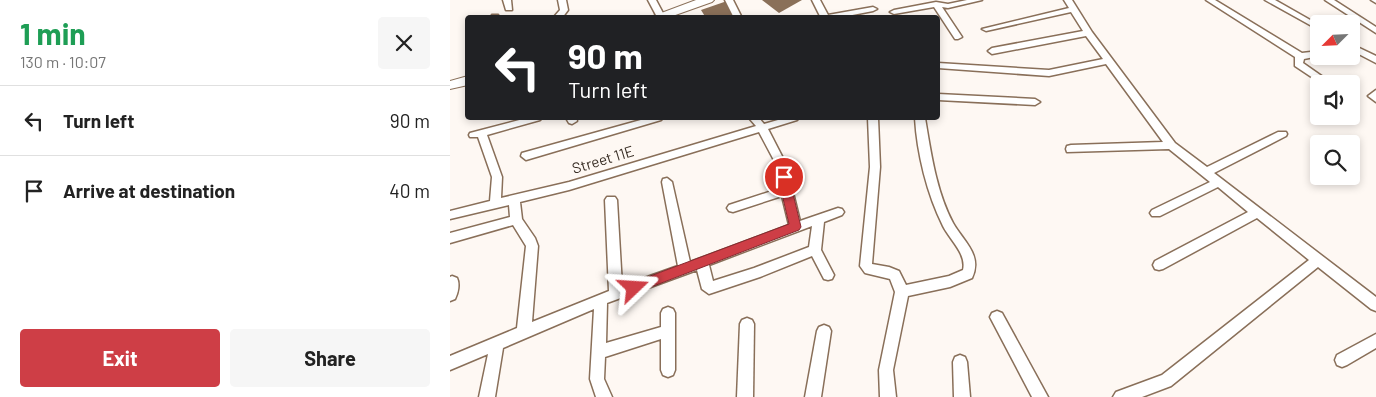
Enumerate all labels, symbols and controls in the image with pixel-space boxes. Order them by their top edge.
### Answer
text: 1 min [20,15,86,51]
north arrow [1310,15,1360,65]
map controls [1310,15,1360,185]
button: close [378,17,430,69]
text: 90 m [568,34,643,76]
icon: left [485,35,550,100]
text: 130 m · 10:07 [20,52,106,71]
button: sound [1310,75,1360,125]
text: Turn left [568,76,648,102]
icon: left [20,107,48,135]
text: Turn left [63,109,134,132]
text: 90 m [390,109,430,132]
button: search [1310,135,1360,185]
street label: Street 11E [570,141,636,177]
pin [763,156,805,198]
icon: arrive [770,163,798,191]
icon: arrive [20,177,48,205]
text: Arrive at destination [63,179,235,202]
text: 40 m [389,179,430,202]
position arrow [607,261,659,313]
button: Exit [20,329,220,387]
button: Share [230,329,430,387]

